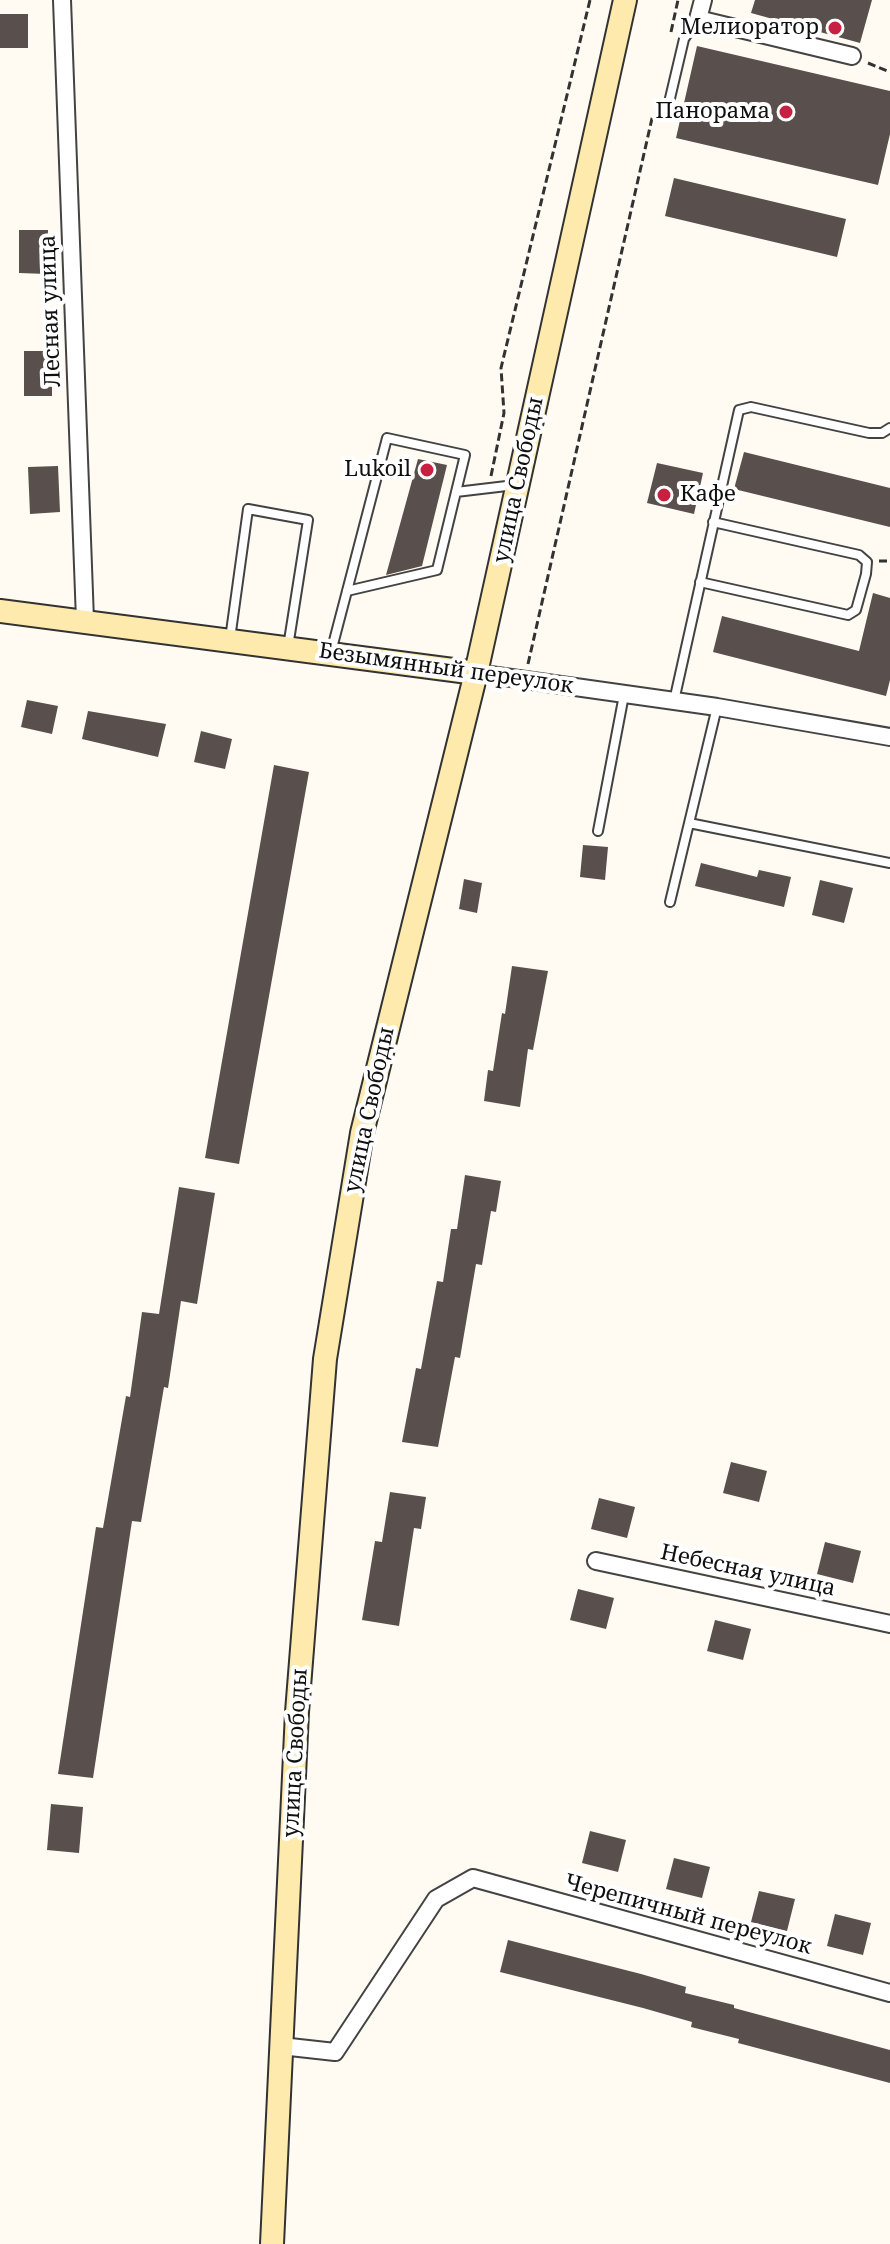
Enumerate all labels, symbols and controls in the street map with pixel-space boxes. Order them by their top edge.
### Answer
place label: Мелиоратор [680,15,819,41]
marker: Мелиоратор [826,19,844,37]
place label: Панорама [655,99,770,125]
marker: Панорама [777,103,795,121]
street label: Лесная улица [35,234,67,388]
street label: улица Свободы [489,395,549,565]
place label: Lukoil [344,457,411,483]
marker: Lukoil [418,461,436,479]
place label: Кафе [680,482,736,508]
marker: Кафе [655,486,673,504]
street label: Безымянный переулок [317,638,575,700]
street label: улица Свободы [340,1025,400,1195]
street label: Небесная улица [658,1540,838,1602]
street label: улица Свободы [278,1668,314,1838]
street label: Черепичный переулок [562,1869,814,1961]

